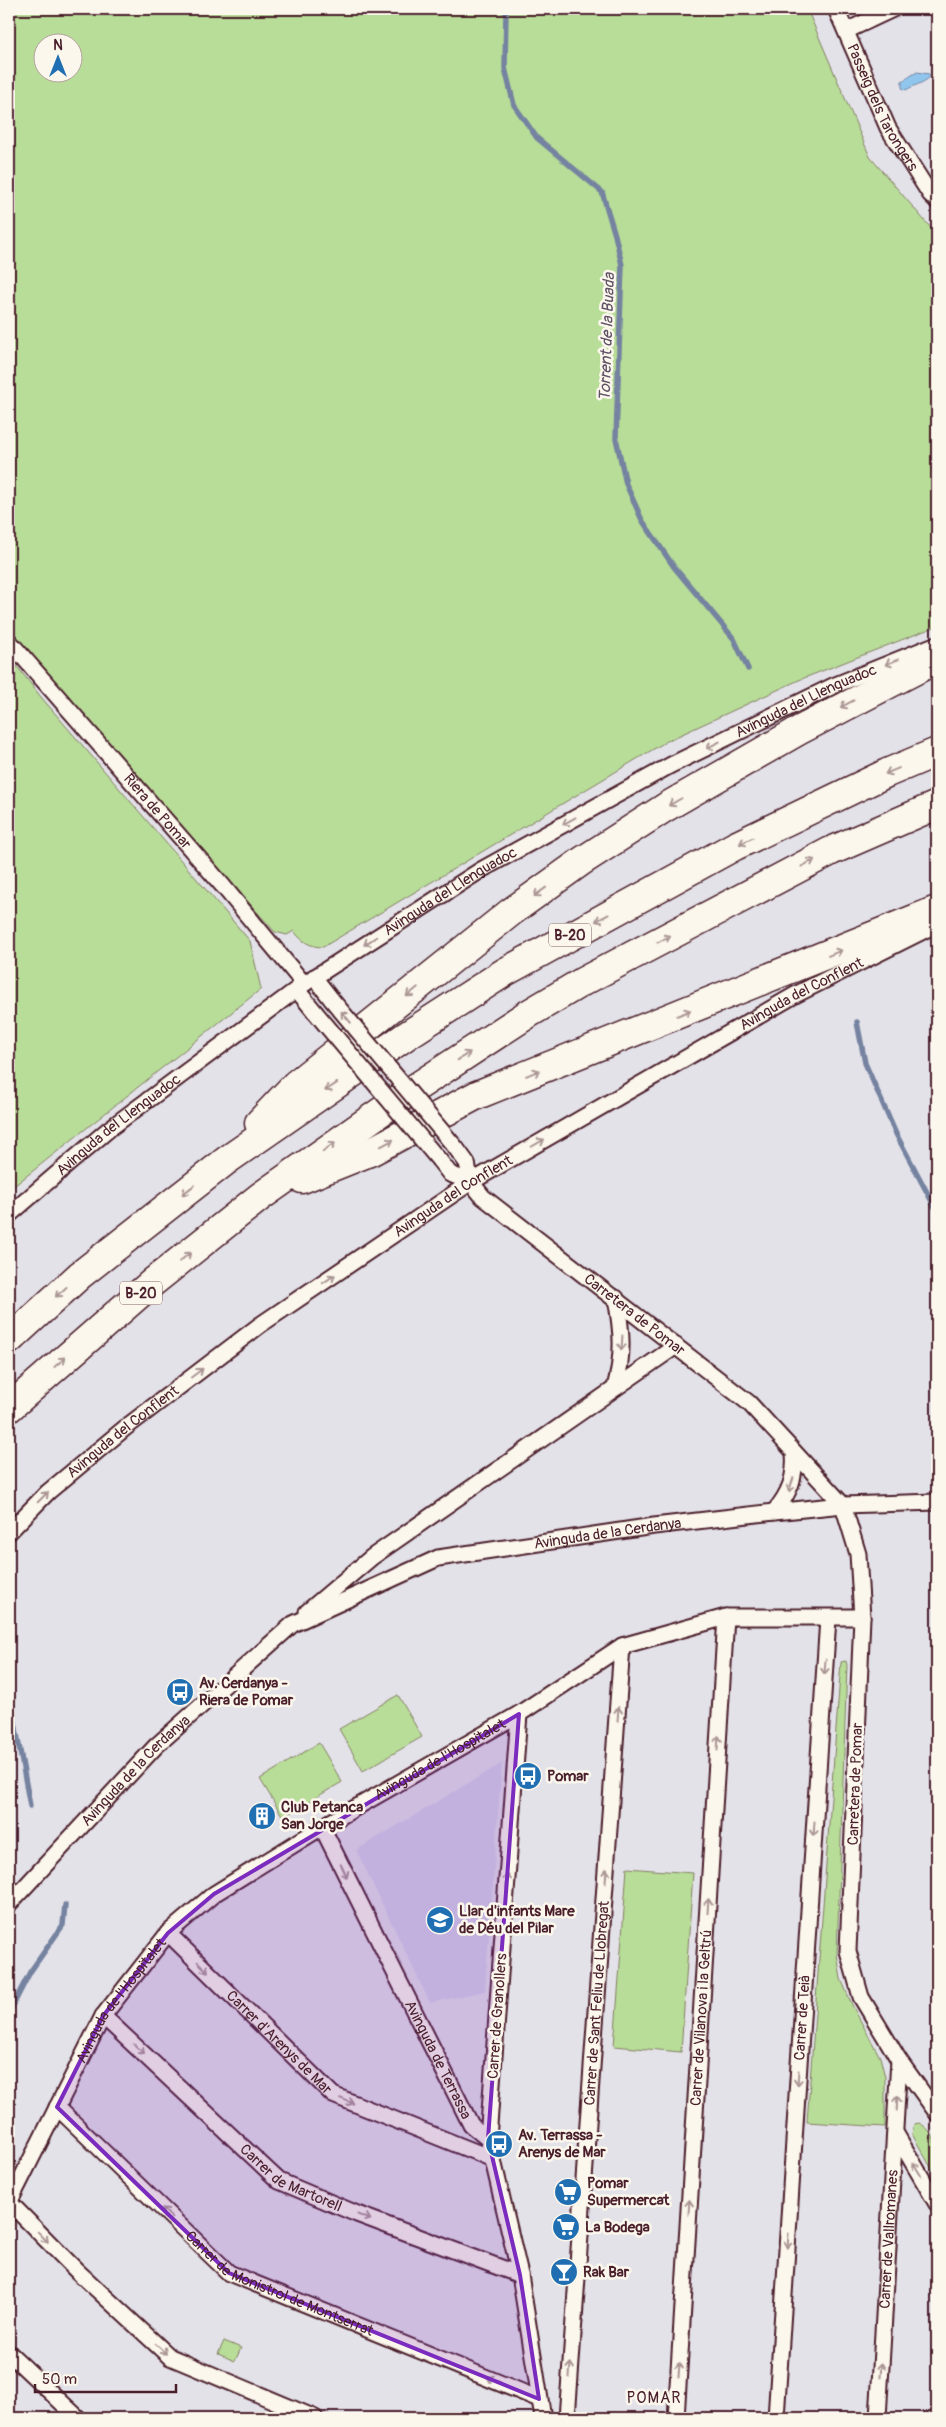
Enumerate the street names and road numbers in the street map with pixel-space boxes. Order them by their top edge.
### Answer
street label: Passeig dels Tarongers [842,41,922,175]
street label: Avinguda del Llenguadoc [732,660,880,742]
street label: Riera de Pomar [119,770,196,854]
street label: Avinguda del Llenguadoc [380,843,521,940]
road number: B-20 [549,924,591,946]
street label: Avinguda del Conflent [736,953,868,1035]
street label: Avinguda del Llenguadoc [53,1070,185,1180]
street label: Avinguda del Conflent [390,1151,517,1242]
street label: Carretera de Pomar [580,1270,689,1360]
road number: B-20 [120,1282,162,1305]
street label: Avinguda del Conflent [63,1381,183,1482]
street label: Avinguda de la Cerdanya [533,1514,682,1554]
street label: Avinguda de la Cerdanya [77,1711,194,1830]
street label: Avinguda de l'Hospitalet [371,1714,510,1805]
street label: Carretera de Pomar [844,1722,867,1846]
street label: Carrer de Sant Feliu de Llobregat [580,1899,614,2106]
street label: Carrer de Vilanova i la Geltrú [687,1929,716,2106]
street label: Avinguda de l'Hospitalet [72,1933,171,2066]
street label: Carrer de Granollers [484,1952,511,2080]
street label: Carrer de Teià [790,1975,815,2061]
street label: Carrer d'Arenys de Mar [222,1987,336,2099]
street label: Avinguda de Terrassa [400,1997,476,2122]
street label: Carrer de Martorell [236,2140,345,2217]
street label: Carrer de Vallromanes [875,2169,903,2309]
street label: Carrer de Monistrol de Montserrat [181,2227,377,2341]

